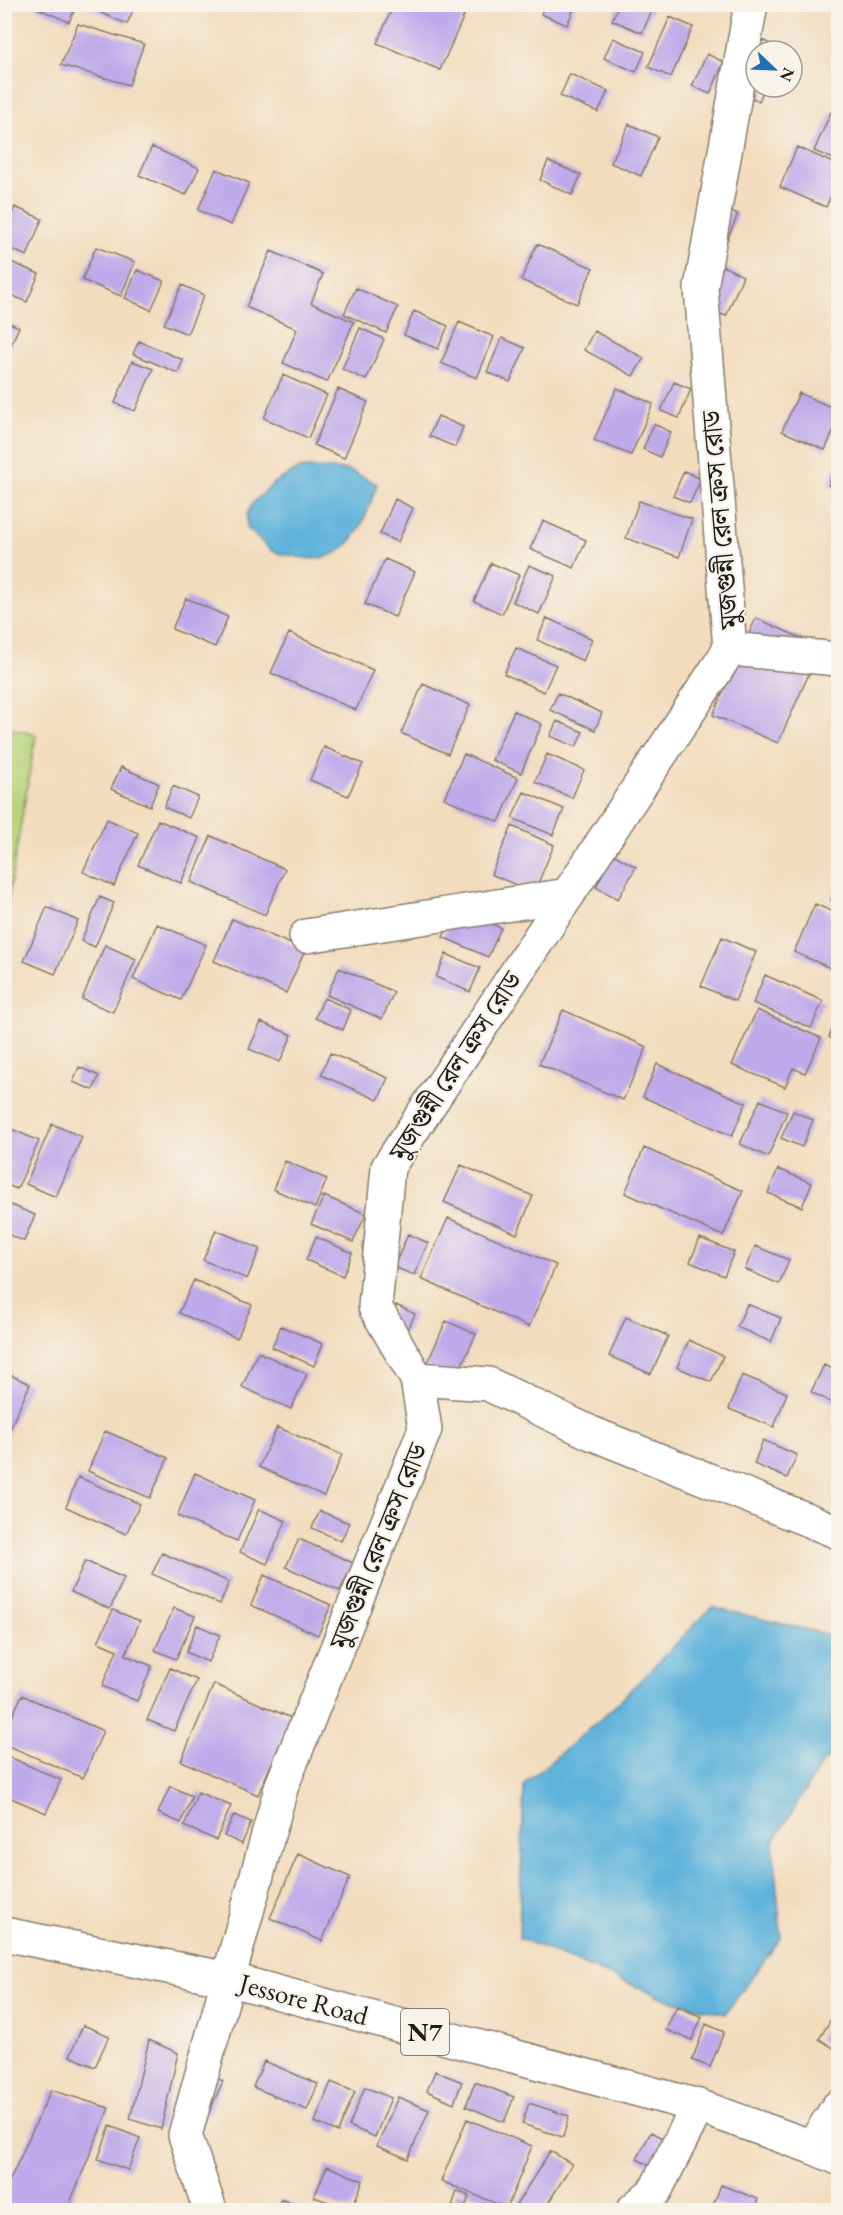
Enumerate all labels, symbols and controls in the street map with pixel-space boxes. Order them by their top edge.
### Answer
north arrow [744,39,804,99]
text: N [775,65,800,85]
street label: মুজগুন্নী রেল ক্রস রোড [693,408,747,632]
street label: মুজগুন্নী রেল ক্রস রোড [380,963,530,1168]
street label: মুজগুন্নী রেল ক্রস রোড [320,1437,436,1655]
street label: Jessore Road [234,1964,373,2033]
road number: N7 [401,2009,449,2055]

